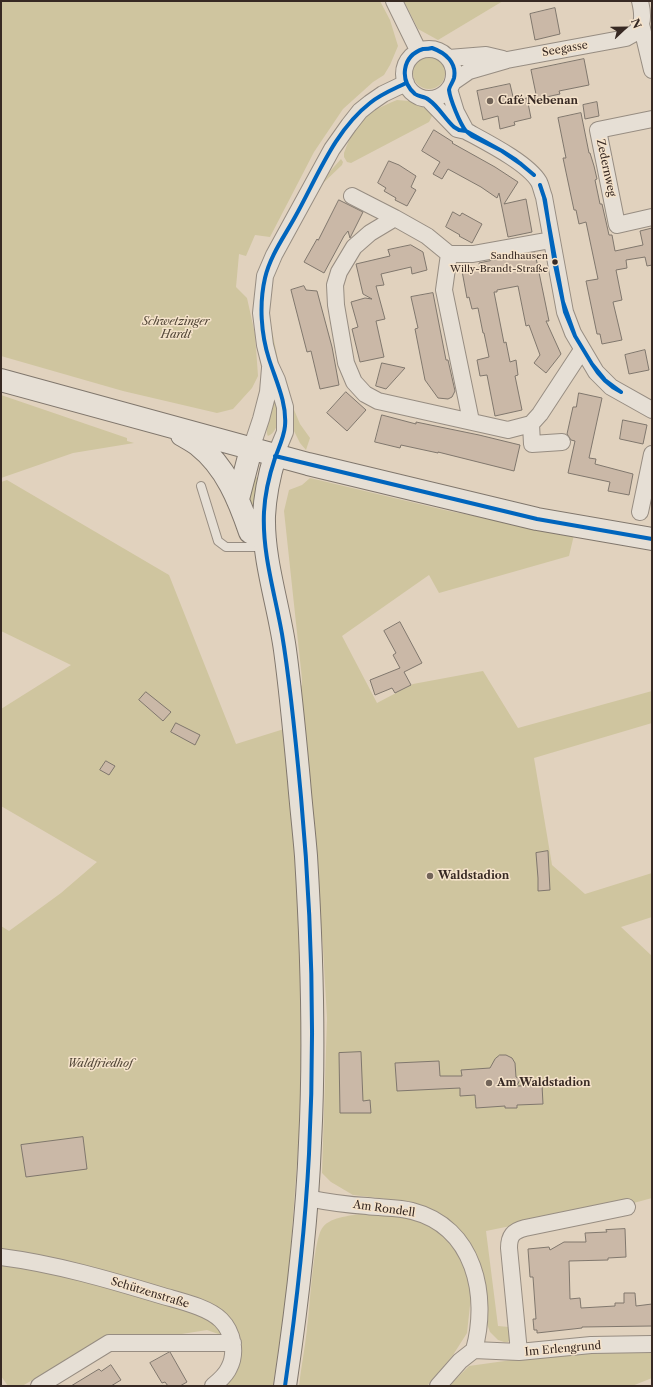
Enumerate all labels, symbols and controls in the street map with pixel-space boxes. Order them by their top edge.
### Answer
north arrow [605,8,645,48]
text: N [628,16,644,31]
street label: Seegasse [541,38,589,60]
place label: Café Nebenan [498,94,578,108]
marker: Café Nebenan [485,96,495,106]
street label: Zedernweg [593,138,619,198]
place label: Sandhausen Willy-Brandt-Straße [450,250,548,274]
marker: Sandhausen Willy-Brandt-Straße [550,257,560,267]
park label: Schwetzinger Hardt [142,315,210,341]
place label: Waldstadion [438,869,509,883]
marker: Waldstadion [425,871,435,881]
park label: Waldfriedhof [67,1057,133,1071]
place label: Am Waldstadion [497,1076,591,1090]
marker: Am Waldstadion [484,1078,494,1088]
street label: Am Rondell [352,1198,416,1220]
street label: Schützenstraße [109,1275,191,1311]
street label: Im Erlengrund [524,1339,602,1359]

